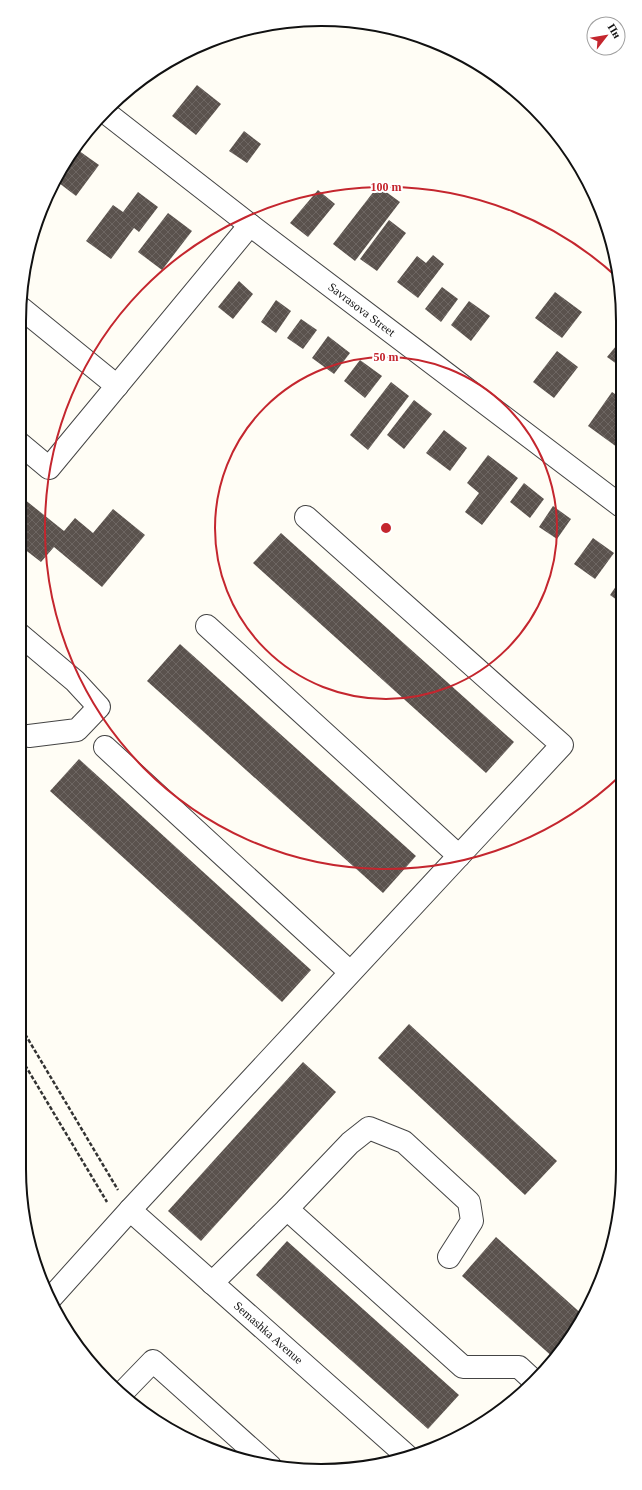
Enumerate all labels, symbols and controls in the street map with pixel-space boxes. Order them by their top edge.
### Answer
north arrow [586,16,626,56]
text: Пн [606,21,624,41]
text: 100 m [371,180,402,194]
street label: Savrasova Street [325,280,399,340]
text: 50 m [374,350,399,364]
centre of rings [379,521,393,535]
street label: Semashka Avenue [231,1299,306,1367]

